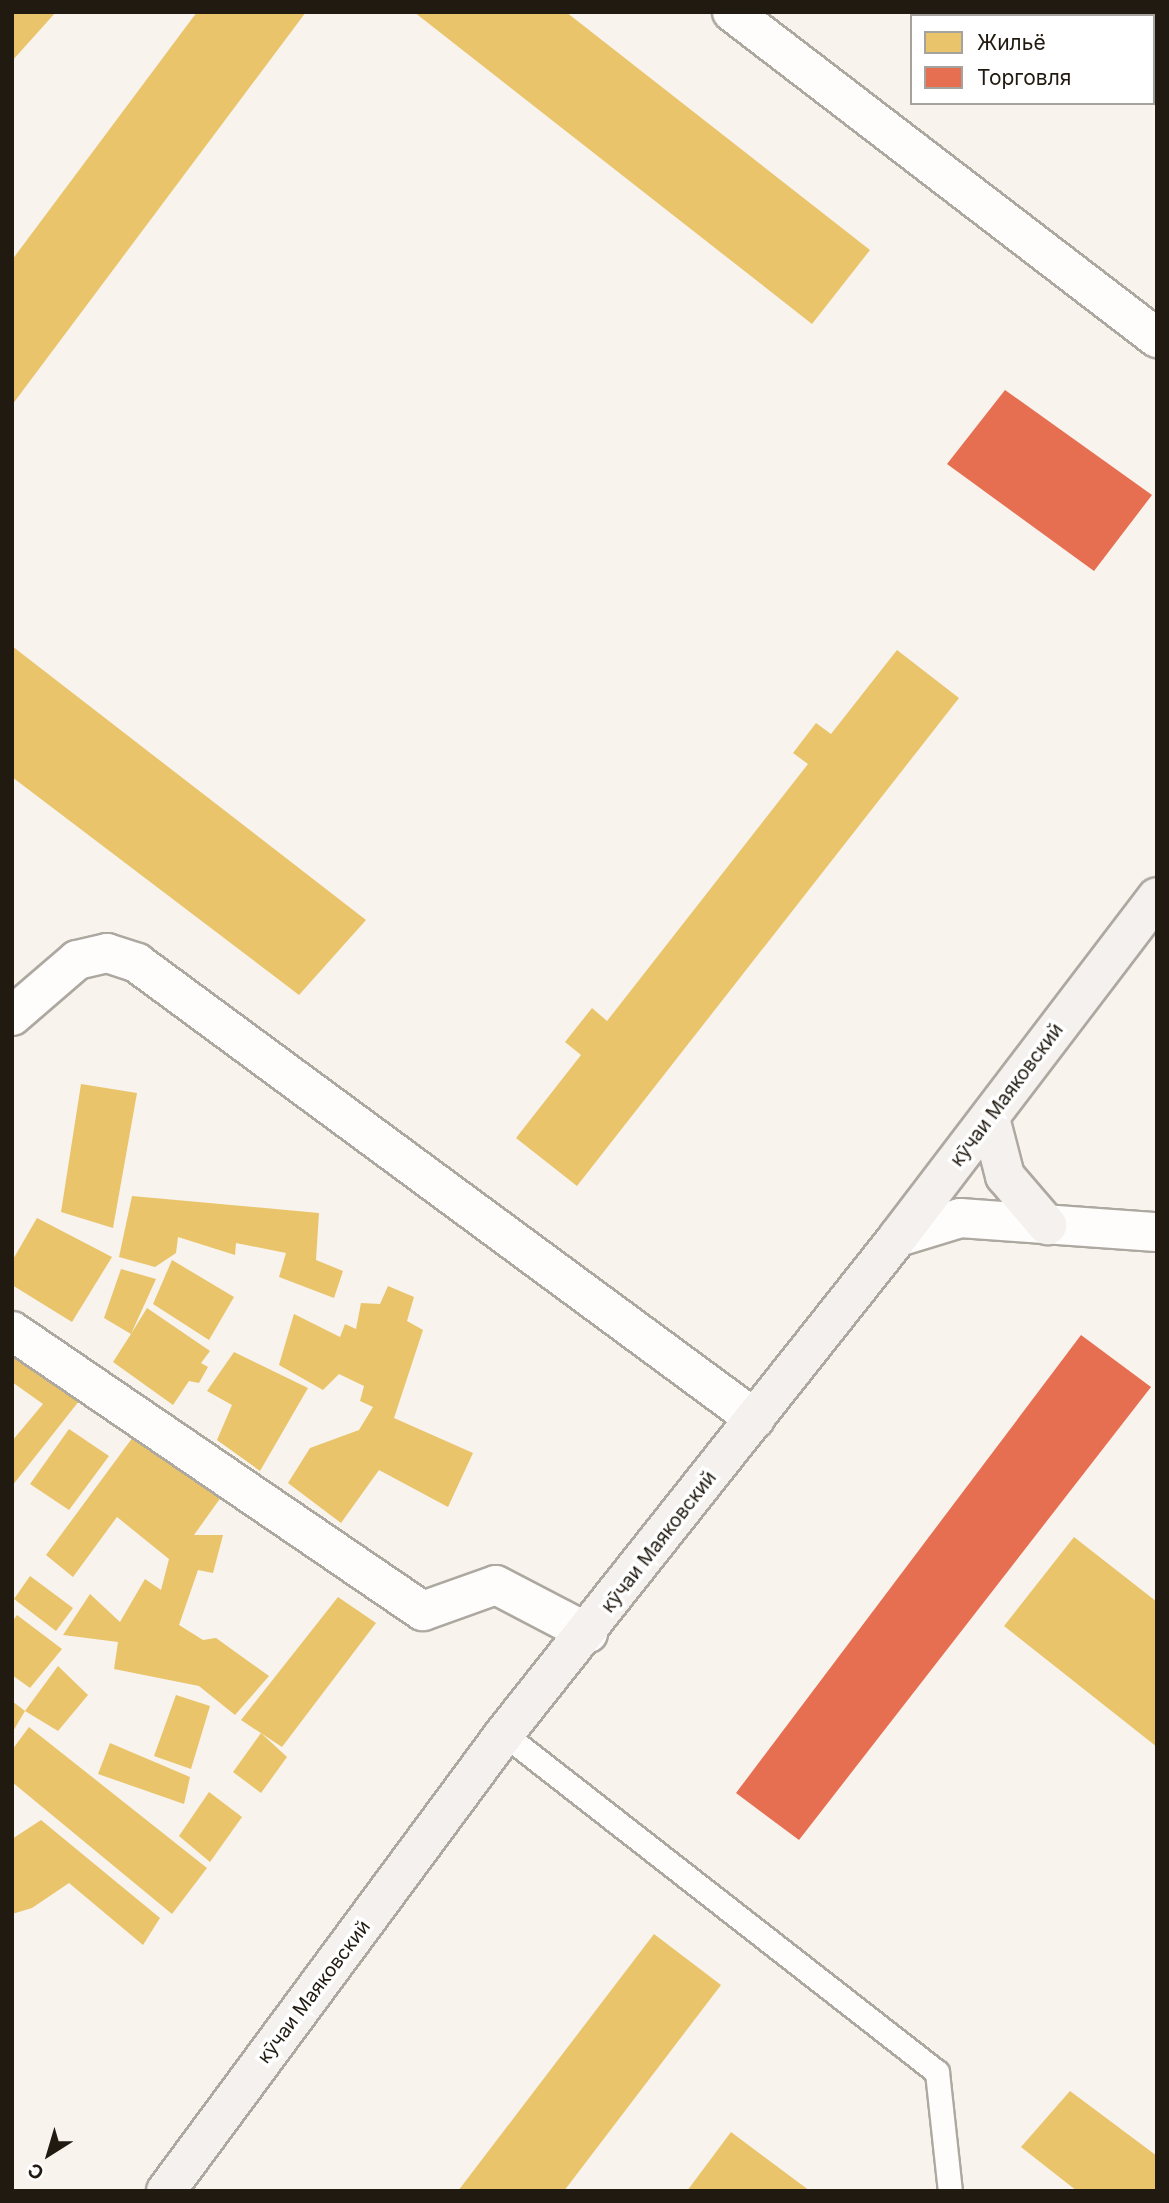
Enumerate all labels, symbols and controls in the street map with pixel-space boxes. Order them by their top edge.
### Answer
legend [910,14,1155,105]
text: Жильё [977,30,1046,55]
text: Торговля [977,65,1071,90]
street label: кӯчаи Маяковский [946,1019,1068,1171]
street label: кӯчаи Маяковский [597,1467,721,1617]
street label: кӯчаи Маяковский [253,1916,375,2068]
north arrow [14,2119,84,2189]
text: С [24,2158,49,2185]

